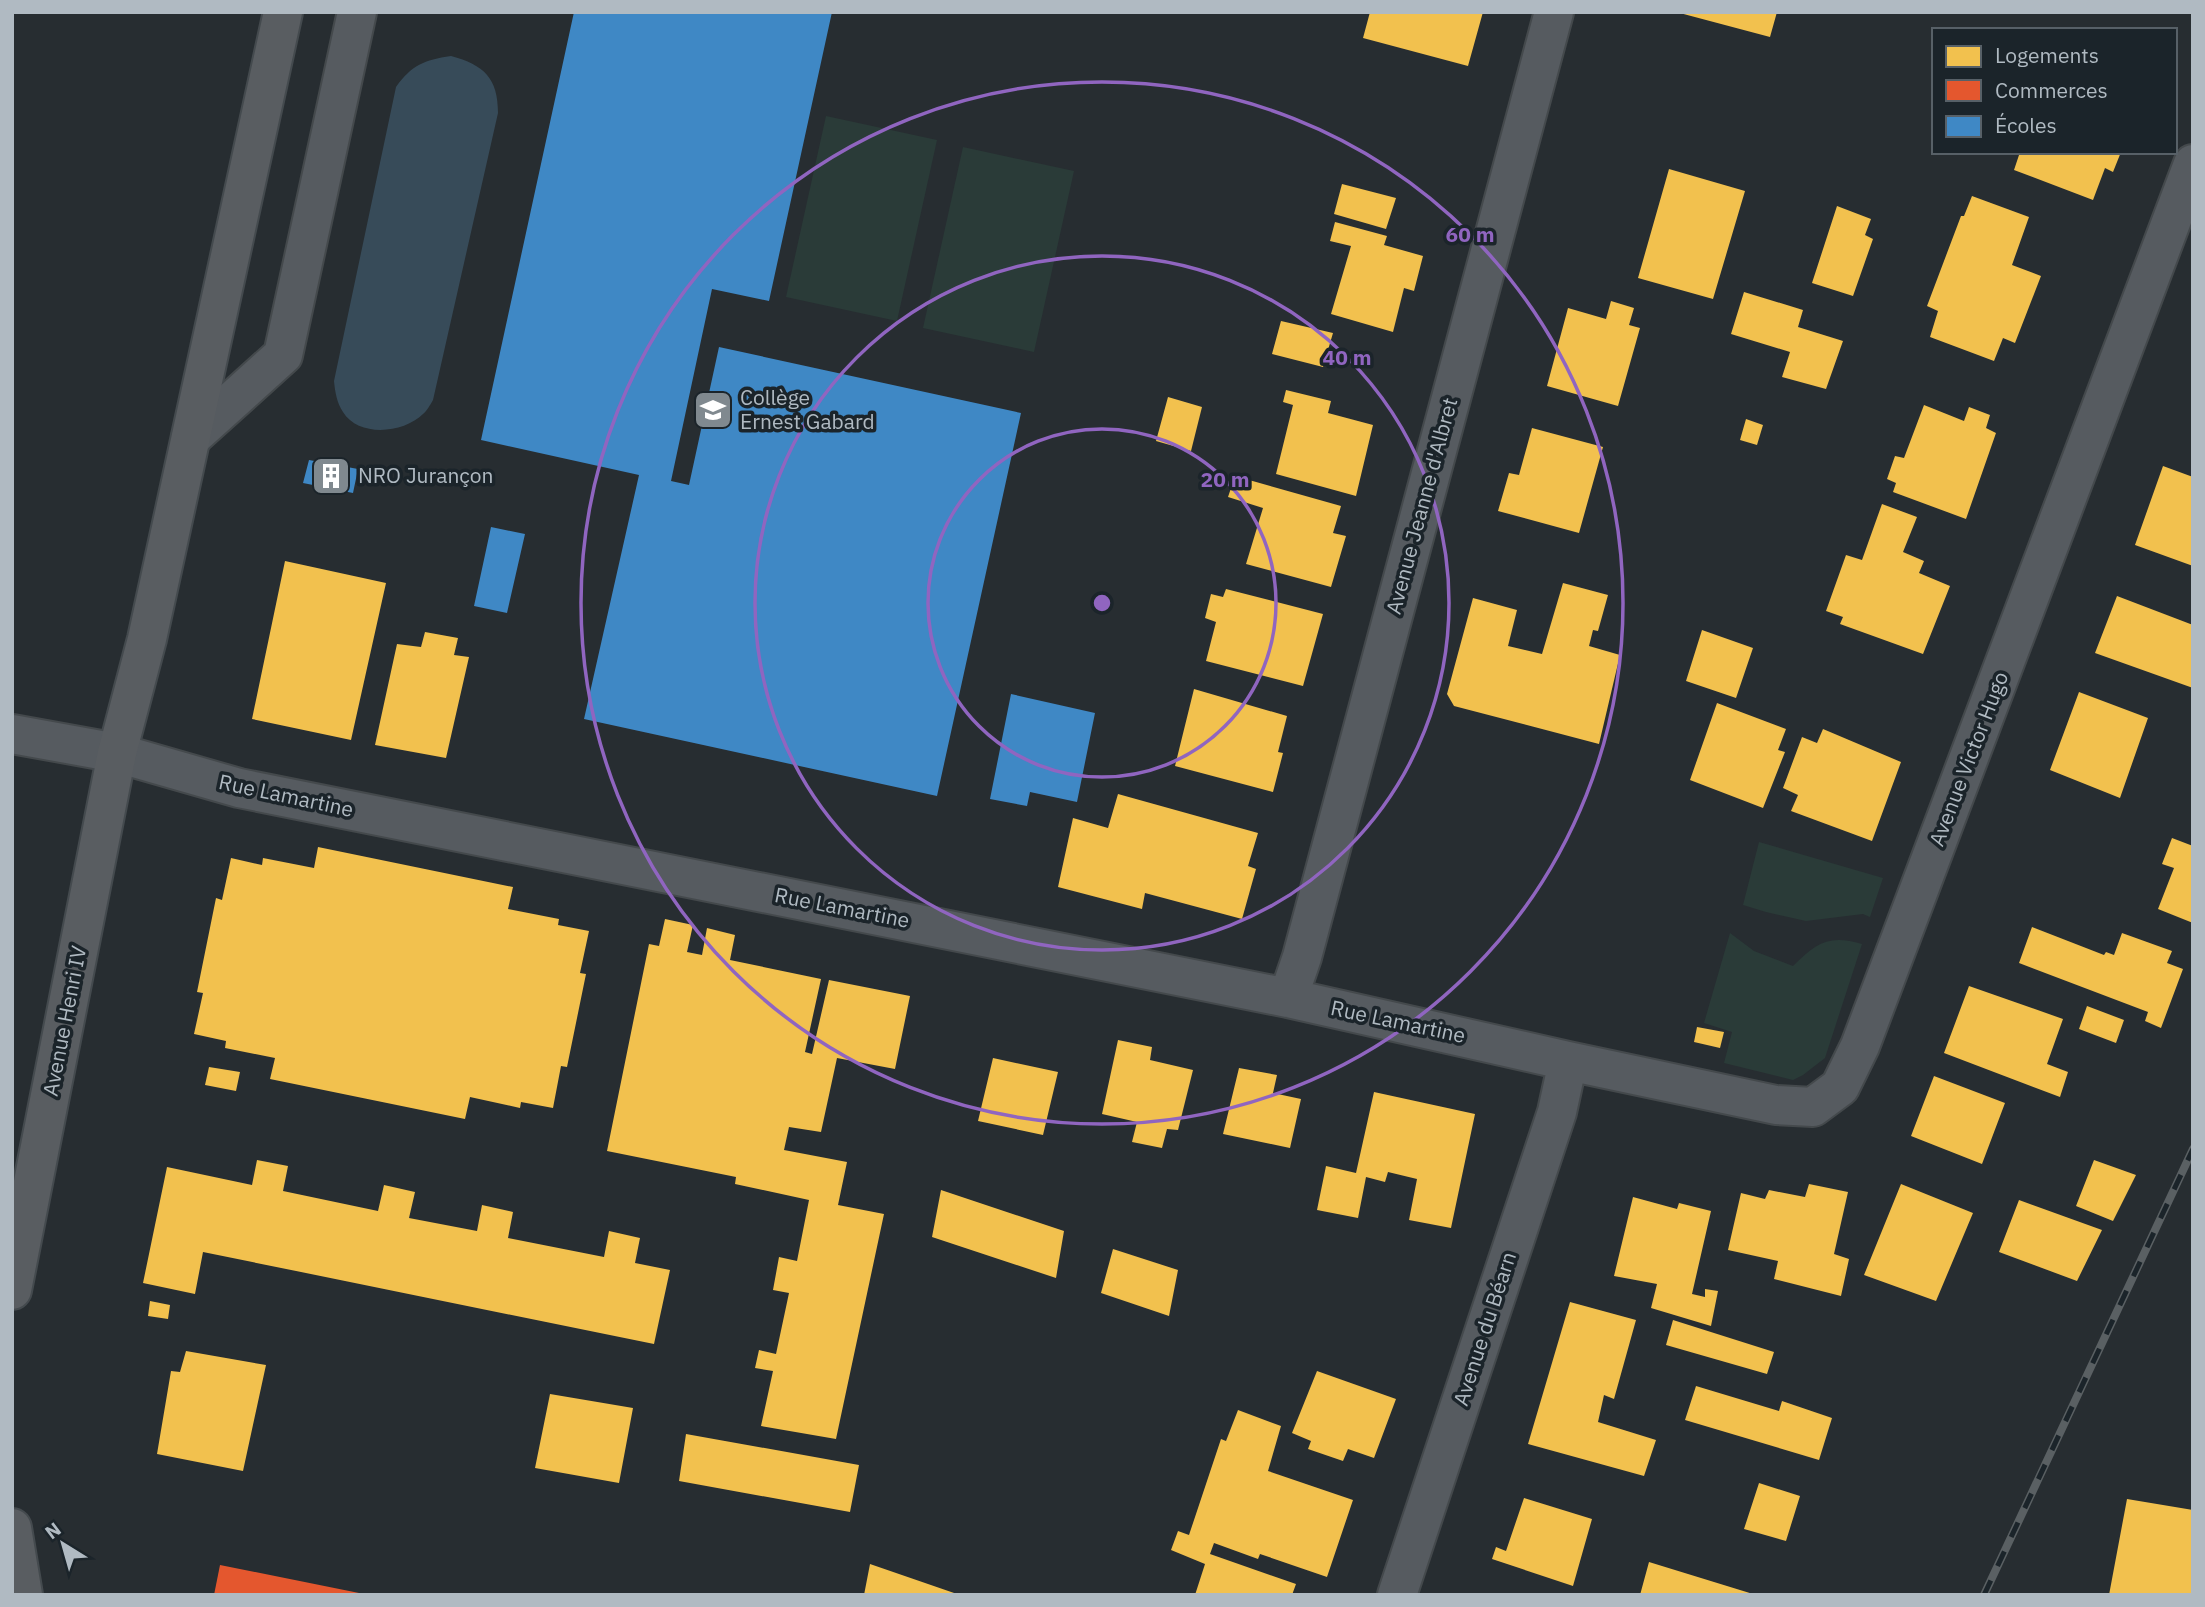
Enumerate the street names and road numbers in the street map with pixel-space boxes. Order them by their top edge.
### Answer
street label: Avenue Jeanne d'Albret [1379,394,1463,617]
street label: Avenue Victor Hugo [1922,667,2014,850]
street label: Rue Lamartine [216,767,356,823]
street label: Rue Lamartine [772,880,912,934]
street label: Avenue Henri IV [36,943,92,1098]
street label: Rue Lamartine [1328,993,1468,1049]
street label: Avenue du Béarn [1446,1248,1522,1409]

